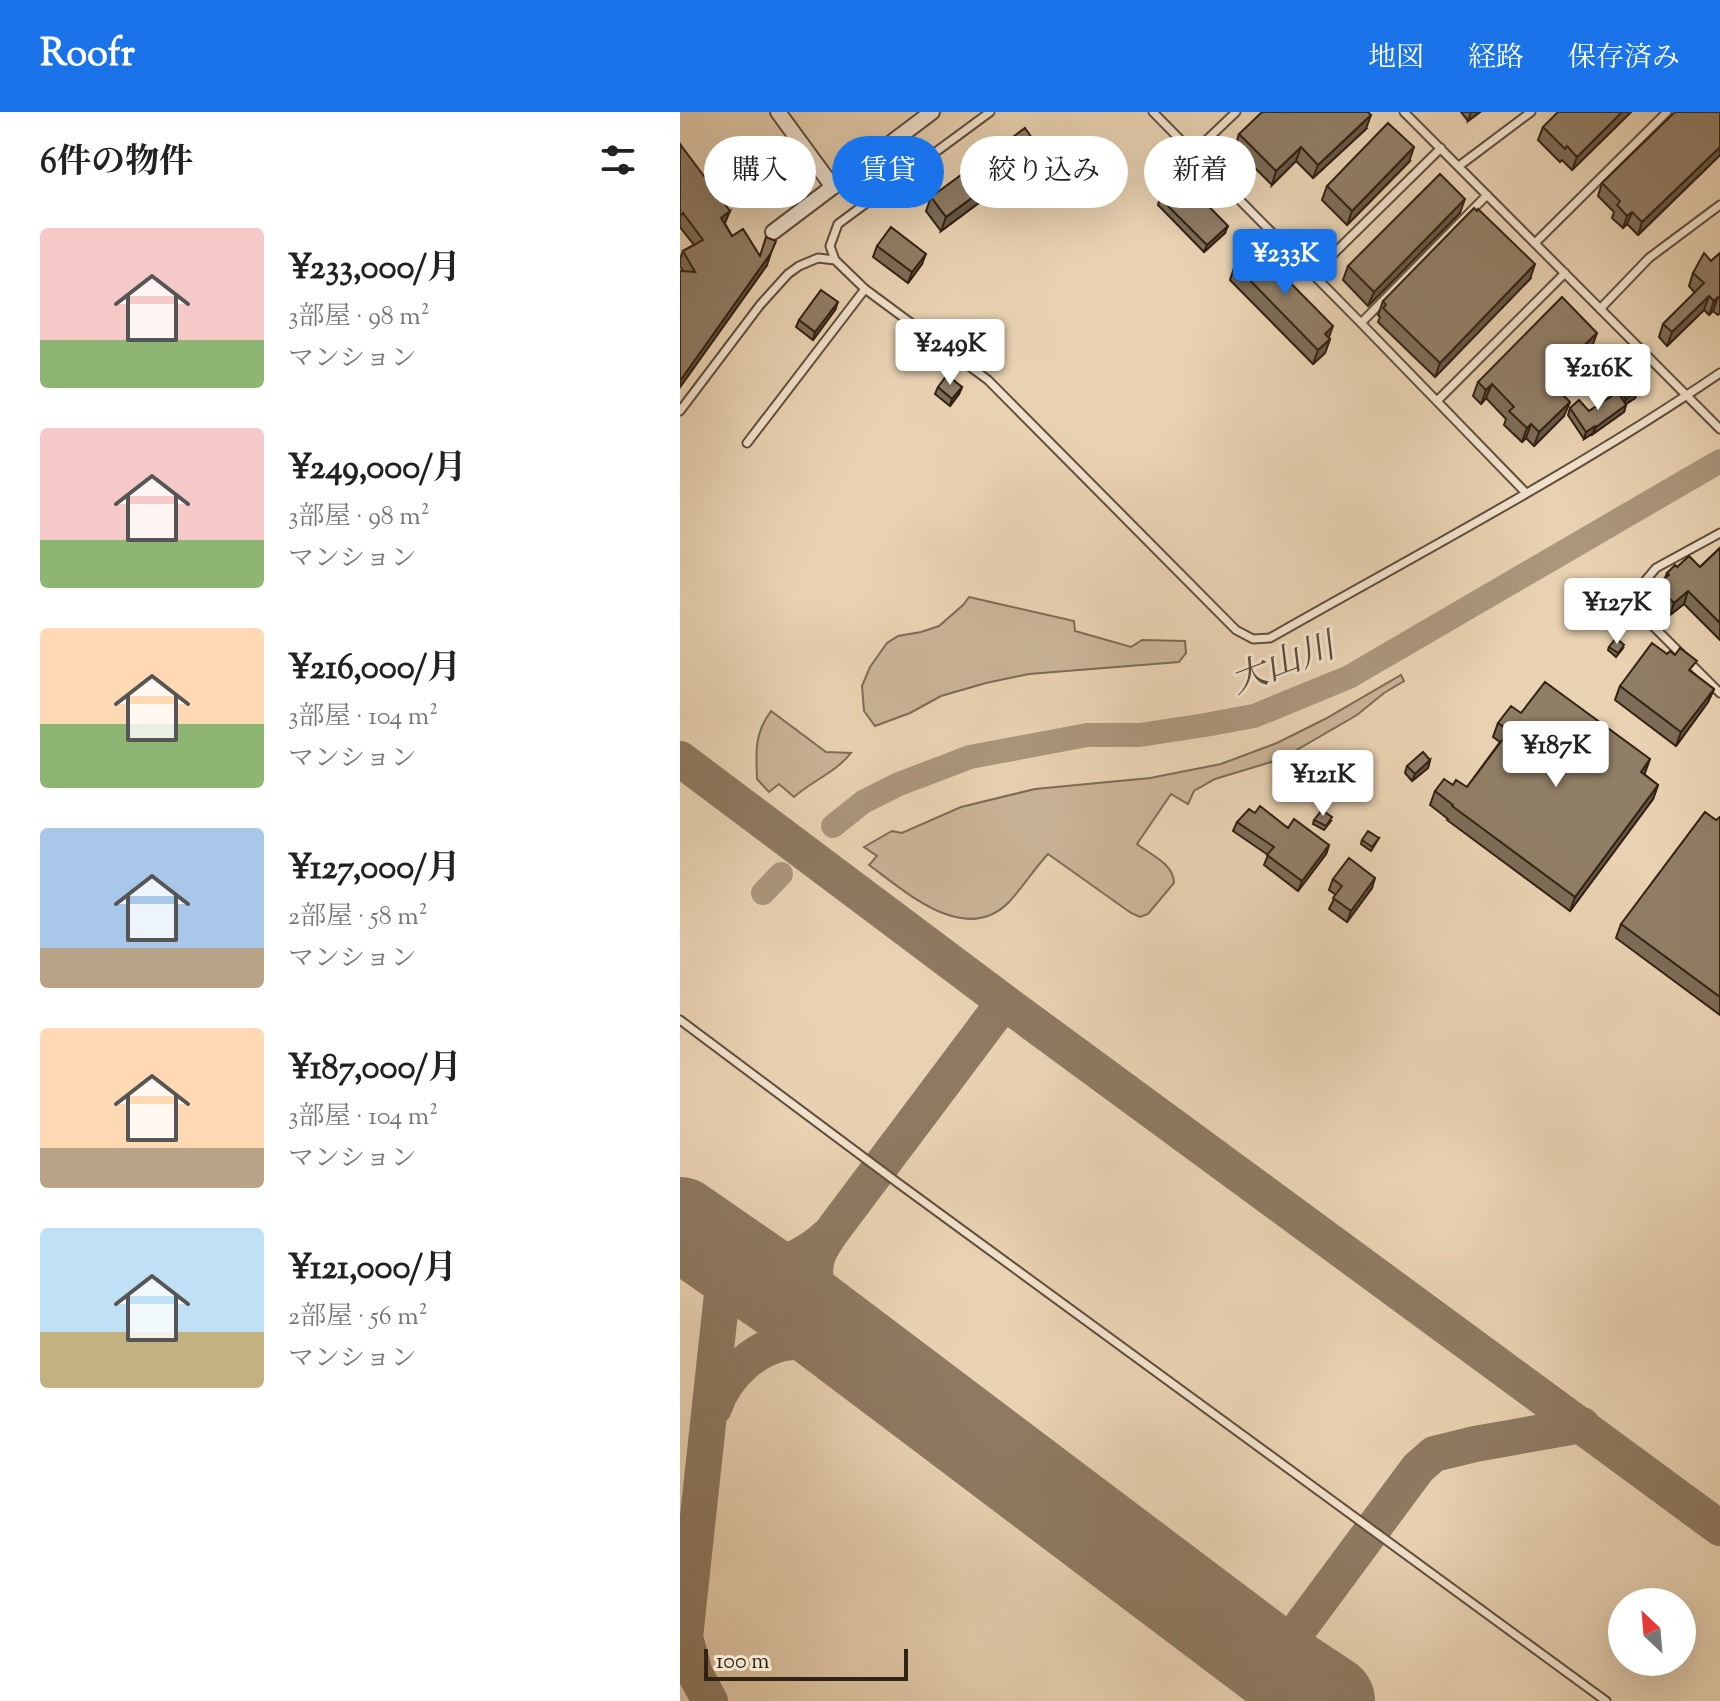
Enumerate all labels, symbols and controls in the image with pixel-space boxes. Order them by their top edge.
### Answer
text: Roofr [40,29,135,83]
text: 地図 [1368,39,1424,79]
text: 経路 [1468,39,1524,79]
text: 保存済み [1568,39,1680,79]
chip: 購入 [704,136,816,208]
chip: 賃貸 [832,136,944,208]
chip: 絞り込み [960,136,1128,208]
chip: 新着 [1144,136,1256,208]
icon: filters [596,138,640,182]
text: 6件の物件 [40,139,193,188]
pin: ¥233K [1229,229,1341,297]
text: ¥233K [1251,236,1319,273]
text: ¥233,000/月 [288,245,461,294]
icon: home [104,260,200,356]
text: 3部屋 · 98 m² [288,299,430,336]
pin: ¥249K [894,319,1006,387]
text: ¥249K [914,326,986,363]
text: マンション [288,341,417,378]
pin: ¥216K [1542,344,1654,412]
text: ¥216K [1563,351,1633,388]
text: ¥249,000/月 [288,445,467,494]
icon: home [104,460,200,556]
text: 3部屋 · 98 m² [288,499,430,536]
text: マンション [288,541,417,578]
pin: ¥127K [1561,578,1673,646]
text: ¥127K [1582,585,1652,622]
water label: 大山川 [1224,621,1347,709]
text: ¥216,000/月 [288,645,461,694]
icon: home [104,660,200,756]
text: 3部屋 · 104 m² [288,699,438,736]
pin: ¥187K [1500,721,1612,789]
text: ¥187K [1521,728,1591,765]
text: マンション [288,741,417,778]
pin: ¥121K [1267,750,1379,818]
text: ¥121K [1290,757,1356,794]
text: ¥127,000/月 [288,845,461,894]
icon: home [104,860,200,956]
text: 2部屋 · 58 m² [288,899,428,936]
text: マンション [288,941,417,978]
text: ¥187,000/月 [288,1045,462,1094]
icon: home [104,1060,200,1156]
text: 3部屋 · 104 m² [288,1099,438,1136]
text: マンション [288,1141,417,1178]
text: ¥121,000/月 [288,1245,457,1294]
icon: home [104,1260,200,1356]
text: 2部屋 · 56 m² [288,1299,427,1336]
text: マンション [288,1341,417,1378]
north arrow [1608,1588,1696,1676]
map controls [1608,1588,1696,1676]
scale bar [704,1645,908,1681]
text: 100 m [716,1647,769,1679]

